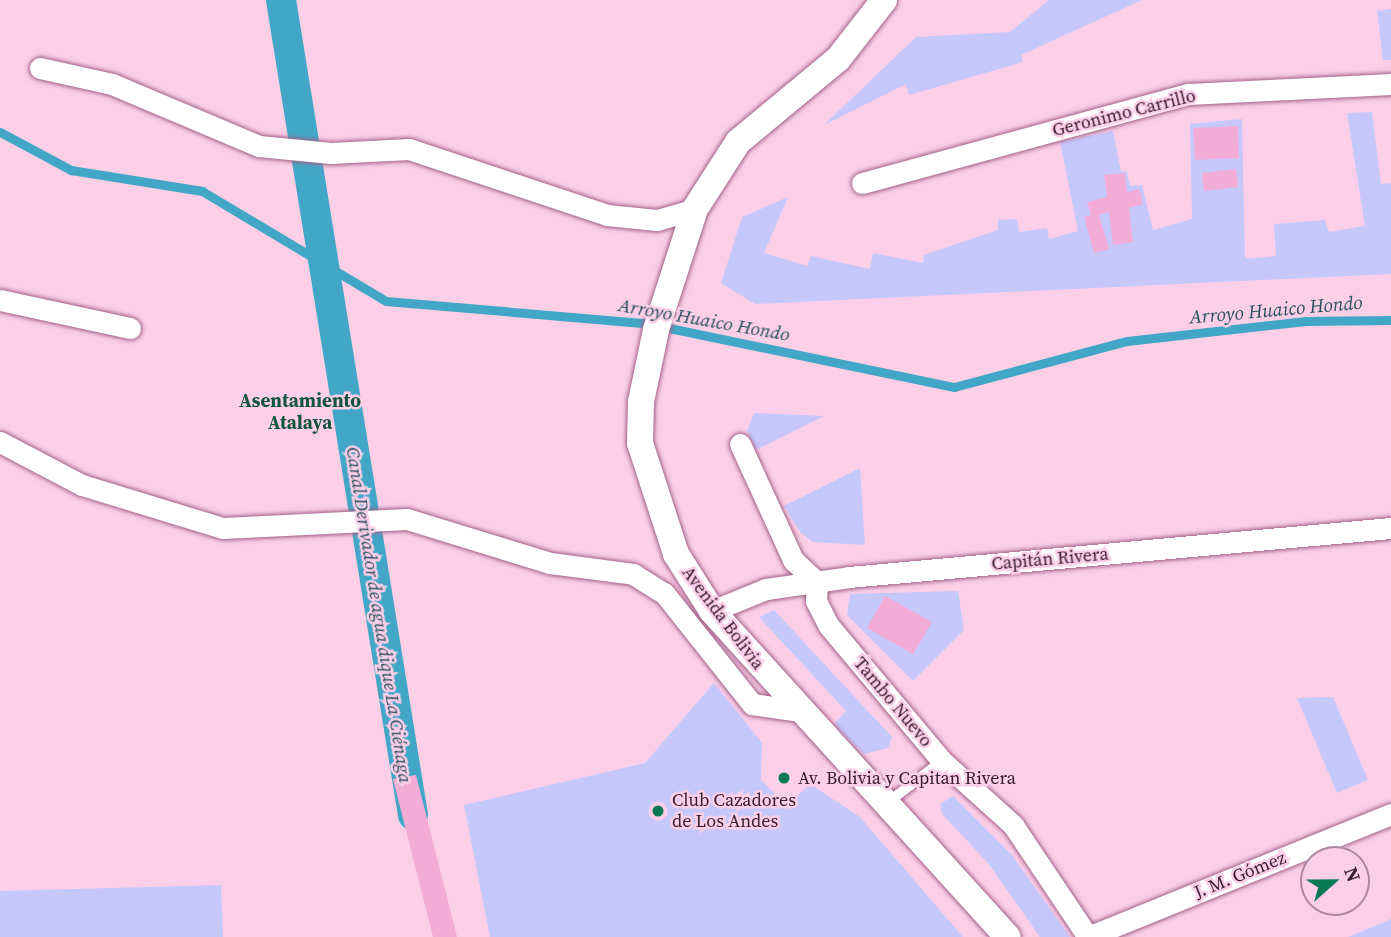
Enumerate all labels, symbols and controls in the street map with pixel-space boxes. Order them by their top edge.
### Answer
street label: Geronimo Carrillo [1050,85,1198,141]
water label: Arroyo Huaico Hondo [1188,291,1364,329]
water label: Arroyo Huaico Hondo [617,294,791,346]
district label: Asentamiento Atalaya [239,390,361,434]
water label: Canal Derivador de agua dique La Ciénaga [341,445,417,785]
street label: Capitán Rivera [991,543,1109,575]
street label: Avenida Bolivia [677,562,769,674]
street label: Tambo Nuevo [849,653,937,751]
place label: Av. Bolivia y Capitan Rivera [798,767,1016,789]
marker: Av. Bolivia y Capitan Rivera [776,770,792,786]
place label: Club Cazadores de Los Andes [672,790,796,832]
marker: Club Cazadores de Los Andes [650,803,666,819]
north arrow [1300,846,1370,916]
street label: J. M. Gómez [1191,847,1289,903]
text: N [1338,863,1367,885]

